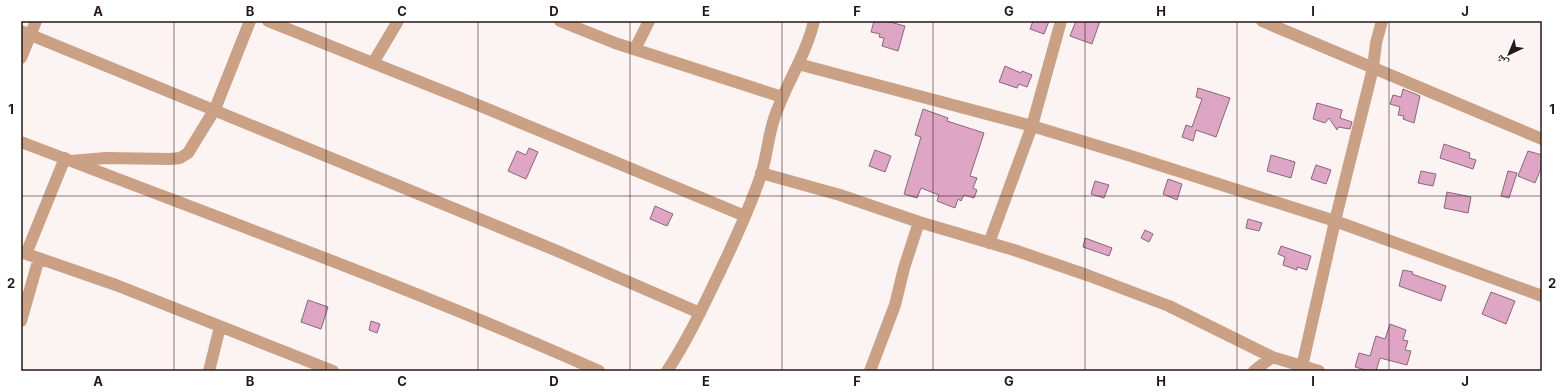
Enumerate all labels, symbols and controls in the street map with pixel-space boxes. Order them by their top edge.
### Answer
text: A [93,3,103,19]
text: B [246,3,255,19]
text: C [397,3,407,19]
text: D [549,3,559,19]
text: E [702,3,710,19]
text: F [853,3,861,19]
text: G [1004,3,1014,19]
text: H [1156,3,1166,19]
text: I [1311,3,1315,19]
text: J [1461,3,1469,19]
north arrow [1489,34,1529,74]
text: ش [1493,51,1512,70]
text: 1 [8,101,14,117]
text: 1 [1549,101,1555,117]
text: 2 [7,275,15,291]
text: 2 [1548,275,1556,291]
text: A [93,373,103,389]
text: B [246,373,255,389]
text: C [397,373,407,389]
text: D [549,373,559,389]
text: E [702,373,710,389]
text: F [853,373,861,389]
text: G [1004,373,1014,389]
text: H [1156,373,1166,389]
text: I [1311,373,1315,389]
text: J [1461,373,1469,389]

